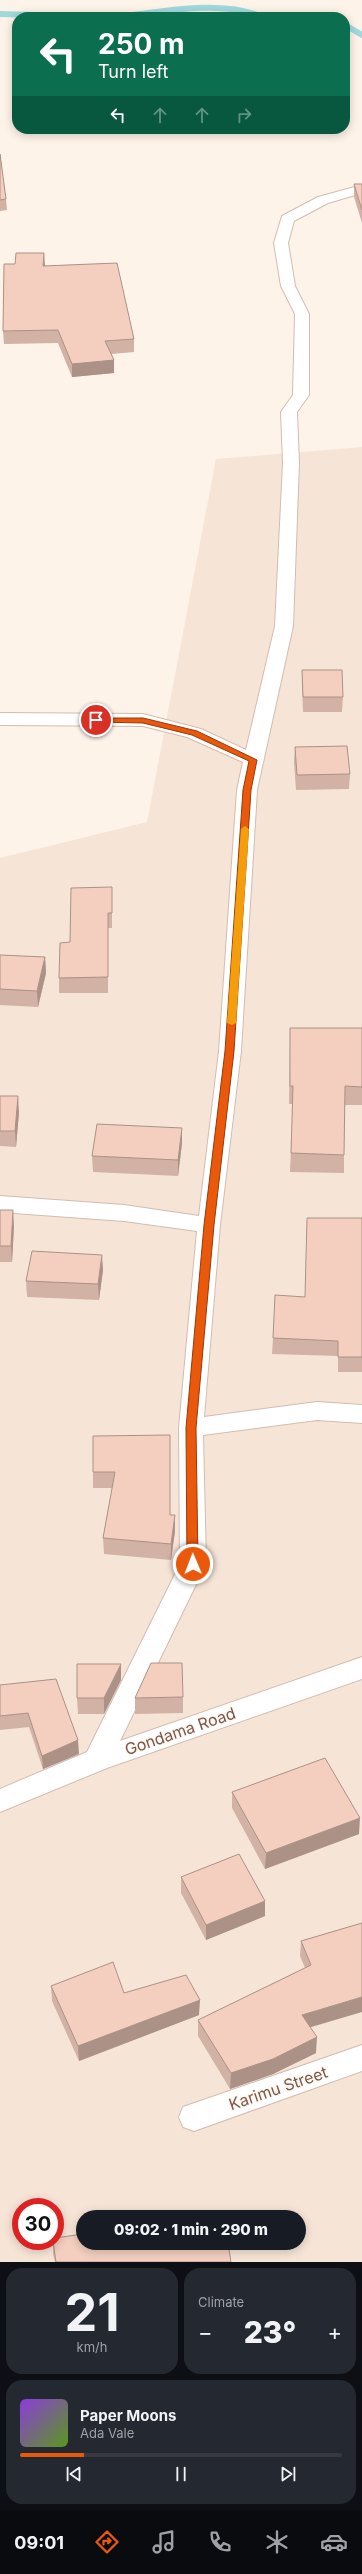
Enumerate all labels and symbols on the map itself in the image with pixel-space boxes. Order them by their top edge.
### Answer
pin [79,703,113,737]
position arrow [172,1543,214,1585]
street label: Gondama Road [122,1703,238,1759]
street label: Karimu Street [226,2062,330,2114]
speed limit sign: 30 [12,2198,64,2250]

